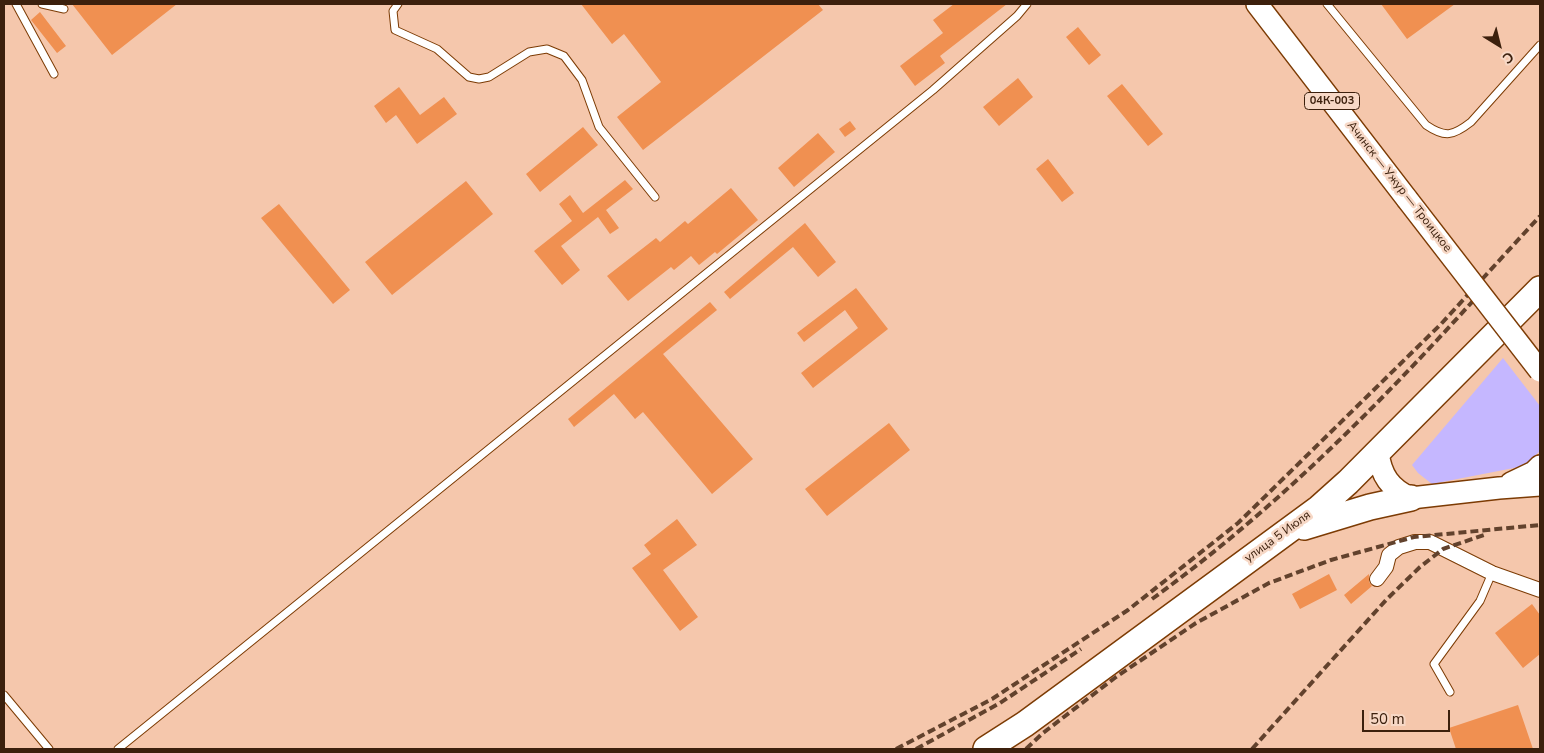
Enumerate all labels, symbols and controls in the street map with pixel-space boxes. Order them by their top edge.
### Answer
north arrow [1474,20,1524,70]
text: С [1499,47,1518,68]
road number: 04К-003 [1304,92,1360,110]
street label: Ачинск — Ужур — Троицкое [1343,119,1455,255]
street label: улица 5 Июля [1242,508,1314,566]
scale bar [1364,700,1452,732]
text: 50 m [1370,709,1405,729]

